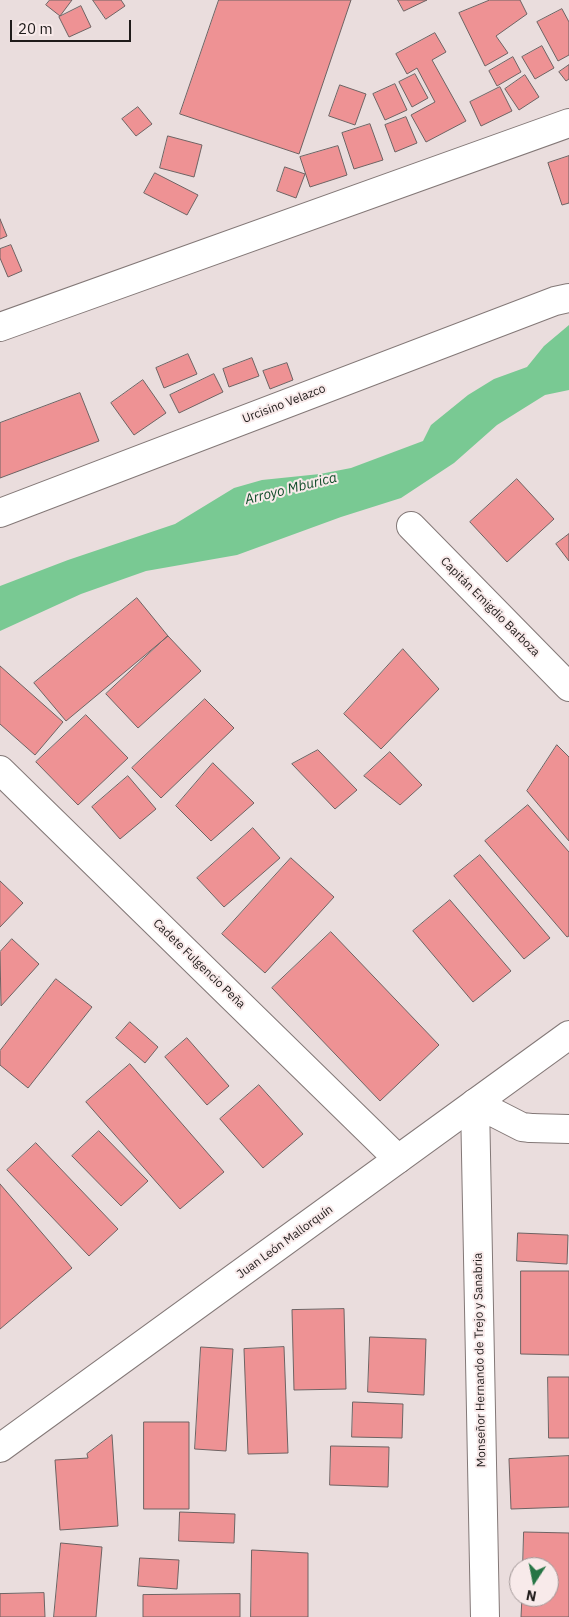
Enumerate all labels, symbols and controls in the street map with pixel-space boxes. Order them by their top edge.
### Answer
scale bar [12,10,134,42]
text: 20 m [18,19,53,38]
street label: Urcisino Velazco [240,381,328,427]
water label: Arroyo Mburica [243,469,339,509]
street label: Capitán Emigdio Barboza [437,554,543,660]
street label: Cadete Fulgencio Peña [150,916,248,1012]
street label: Juan León Mallorquín [234,1202,336,1282]
street label: Monseñor Hernando de Trejo y Sanabria [471,1252,489,1468]
north arrow [509,1557,559,1607]
text: N [525,1586,538,1606]

